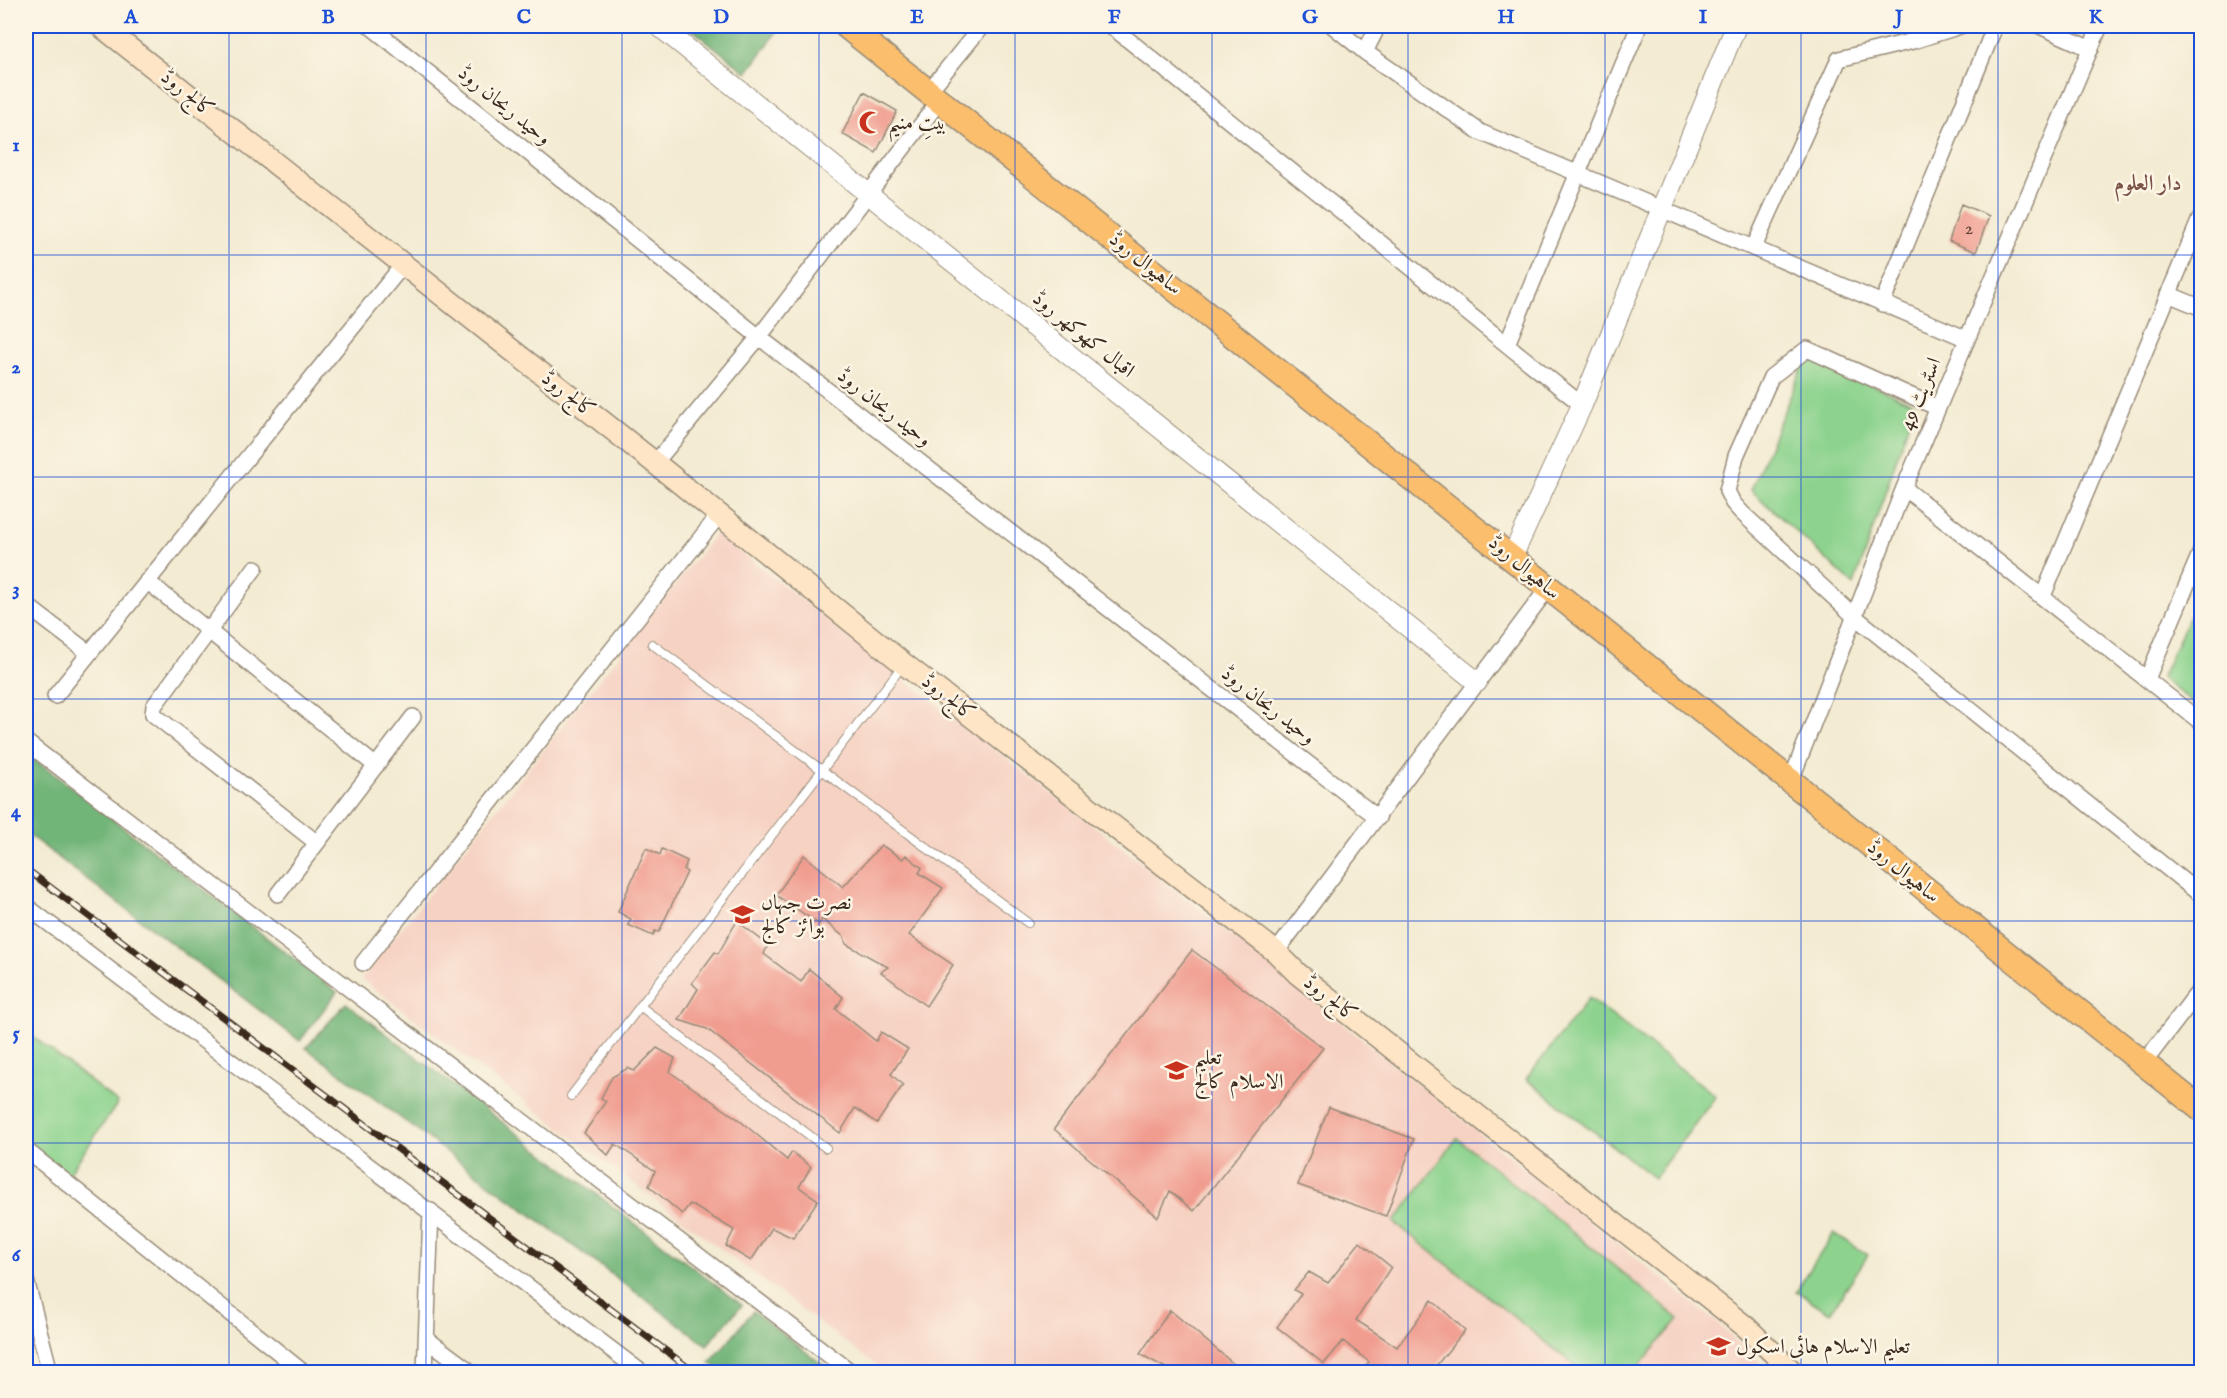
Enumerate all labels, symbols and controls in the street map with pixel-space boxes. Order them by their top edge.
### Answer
text: A [123,5,139,30]
text: B [321,5,335,30]
text: C [517,5,531,30]
text: D [713,5,729,30]
text: E [910,5,924,30]
text: F [1108,5,1121,30]
text: G [1302,5,1319,30]
text: H [1497,5,1515,30]
text: I [1699,5,1708,30]
text: J [1892,5,1904,30]
text: K [2089,5,2105,30]
street label: وحید ریحان روڈ [452,60,556,152]
street label: کالج روڈ [153,64,219,126]
mosque icon: بیتِ منیم [857,110,883,136]
place label: بیتِ منیم [888,110,946,143]
text: 1 [12,133,20,158]
district label: دار العلوم [2114,170,2182,202]
house number: 2 [1965,218,1973,241]
street label: ساہیوال روڈ [1103,226,1187,302]
street label: اقبال کھوکھر روڈ [1026,285,1140,385]
street label: اسٹریٹ 49 [1894,354,1948,434]
text: 2 [11,355,21,380]
street label: وحید ریحان روڈ [831,363,937,453]
street label: کالج روڈ [534,365,601,427]
street label: ساہیوال روڈ [1482,530,1566,606]
text: 3 [12,577,20,602]
street label: وحید ریحان روڈ [1215,661,1321,751]
street label: کالج روڈ [914,668,981,730]
text: 4 [11,799,22,824]
street label: ساہیوال روڈ [1861,834,1945,910]
place label: نصرت جہاں بوائز کالج [761,890,852,944]
school or university icon: نصرت جہاں بوائز کالج [730,902,756,928]
street label: کالج روڈ [1296,969,1363,1031]
text: 5 [12,1021,20,1046]
place label: تعلیم الاسلام کالج [1194,1045,1283,1099]
school or university icon: تعلیم الاسلام کالج [1163,1057,1189,1083]
text: 6 [12,1243,22,1268]
school or university icon: تعلیم الاسلام ہائی اسکول [1705,1334,1731,1360]
place label: تعلیم الاسلام ہائی اسکول [1736,1334,1911,1367]

